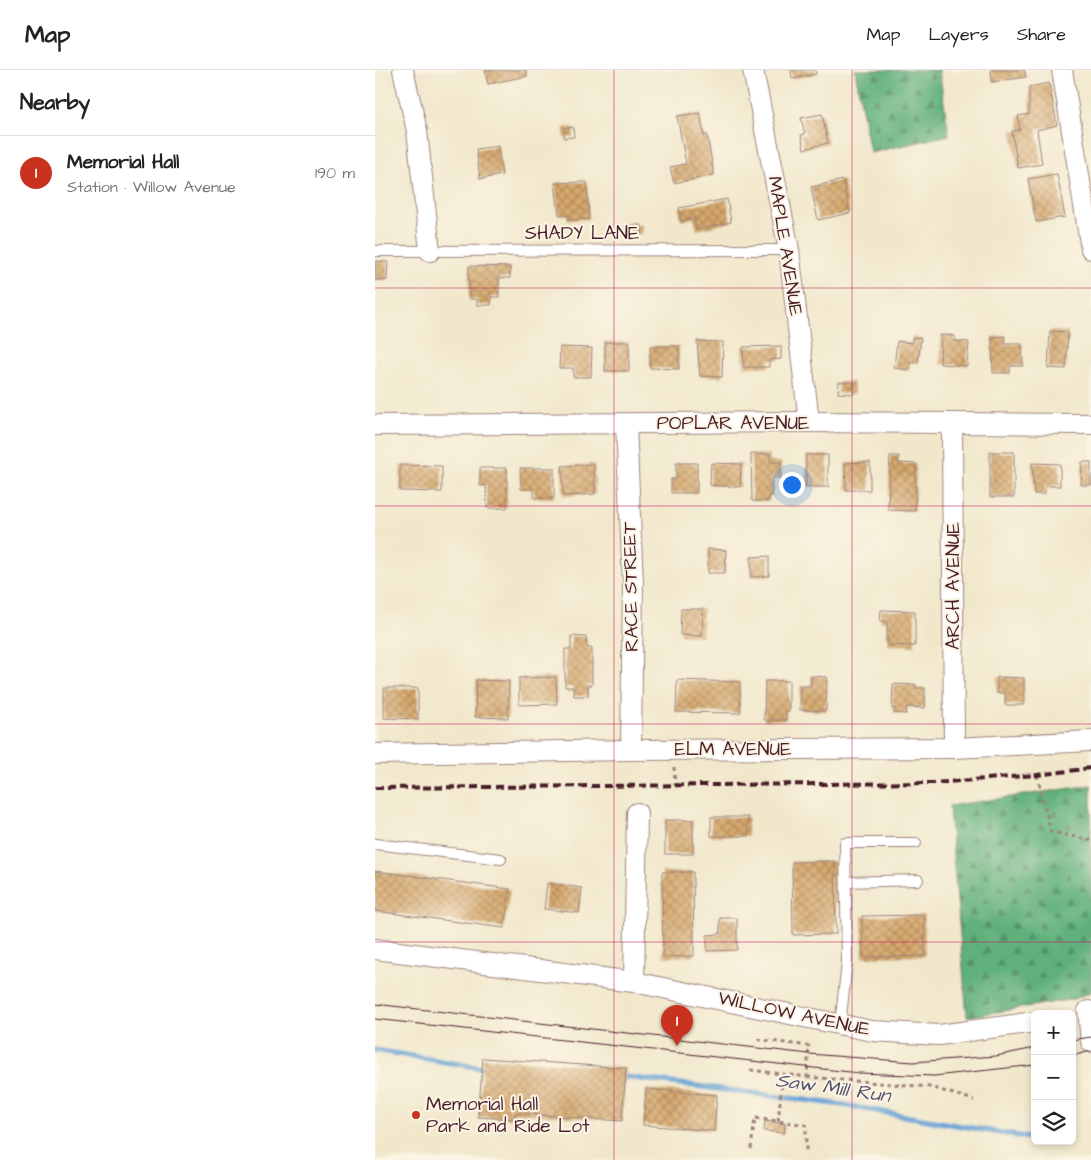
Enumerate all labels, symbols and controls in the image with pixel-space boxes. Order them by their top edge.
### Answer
text: Map [25,18,70,52]
text: Map [866,22,900,47]
text: Layers [928,22,989,47]
text: Share [1017,22,1066,47]
text: Nearby [20,88,90,117]
text: Memorial Hall [67,149,179,176]
text: 1 [35,162,37,184]
text: 190 m [315,162,355,184]
street label: MAPLE AVENUE [761,174,809,318]
text: Station · Willow Avenue [67,176,236,198]
street label: SHADY LANE [525,220,639,247]
street label: POPLAR AVENUE [657,410,809,437]
your location [779,472,805,498]
street label: RACE STREET [616,522,646,652]
street label: ARCH AVENUE [940,522,967,650]
street label: ELM AVENUE [675,736,791,763]
street label: WILLOW AVENUE [716,985,872,1043]
pin: 1 [661,1005,693,1046]
map controls [1031,1010,1076,1145]
button: + [1031,1010,1076,1055]
button: − [1031,1055,1076,1100]
water label: Saw Mill Run [774,1066,894,1110]
place label: Memorial Hall Park and Ride Lot [426,1091,590,1140]
button: layers [1031,1100,1076,1145]
marker: Memorial Hall Park and Ride Lot [410,1109,422,1121]

